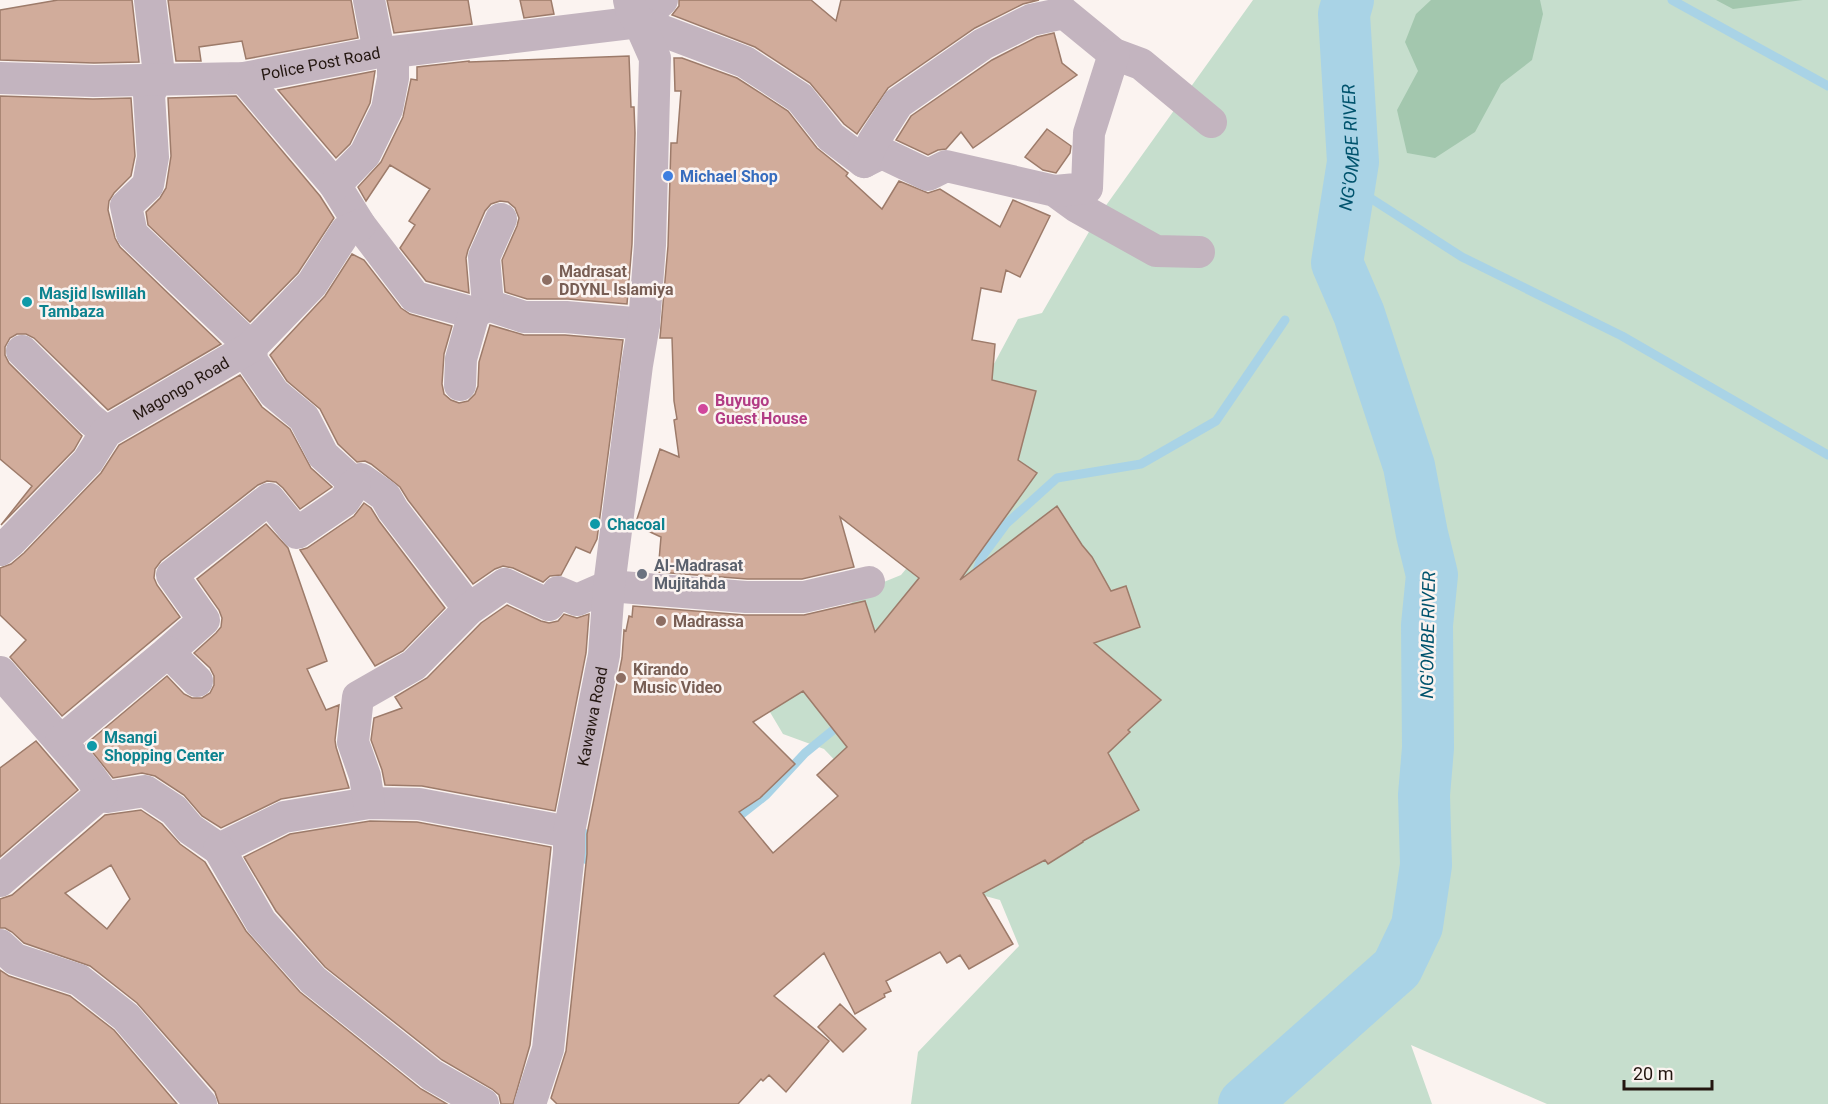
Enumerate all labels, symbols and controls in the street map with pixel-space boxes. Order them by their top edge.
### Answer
street label: Police Post Road [259,43,382,85]
water label: NG'OMBE RIVER [1334,83,1364,212]
place label: Michael Shop [680,167,778,186]
marker: Michael Shop [661,169,675,183]
place label: Madrasat DDYNL Islamiya [559,262,674,299]
marker: Madrasat DDYNL Islamiya [540,273,554,287]
place label: Masjid Iswillah Tambaza [39,284,146,321]
marker: Masjid Iswillah Tambaza [20,295,34,309]
street label: Magongo Road [129,353,233,424]
place label: Buyugo Guest House [715,391,808,428]
marker: Buyugo Guest House [696,402,710,416]
place label: Chacoal [607,515,665,534]
marker: Chacoal [588,517,602,531]
place label: Al-Madrasat Mujitahda [654,556,744,593]
marker: Al-Madrasat Mujitahda [635,567,649,581]
water label: NG'OMBE RIVER [1416,571,1439,699]
place label: Madrassa [673,612,744,631]
marker: Madrassa [654,614,668,628]
place label: Kirando Music Video [633,660,722,697]
street label: Kawawa Road [573,665,611,768]
marker: Kirando Music Video [614,671,628,685]
place label: Msangi Shopping Center [104,728,224,765]
marker: Msangi Shopping Center [85,739,99,753]
scale bar [1624,1053,1712,1091]
text: 20 m [1633,1063,1673,1084]

